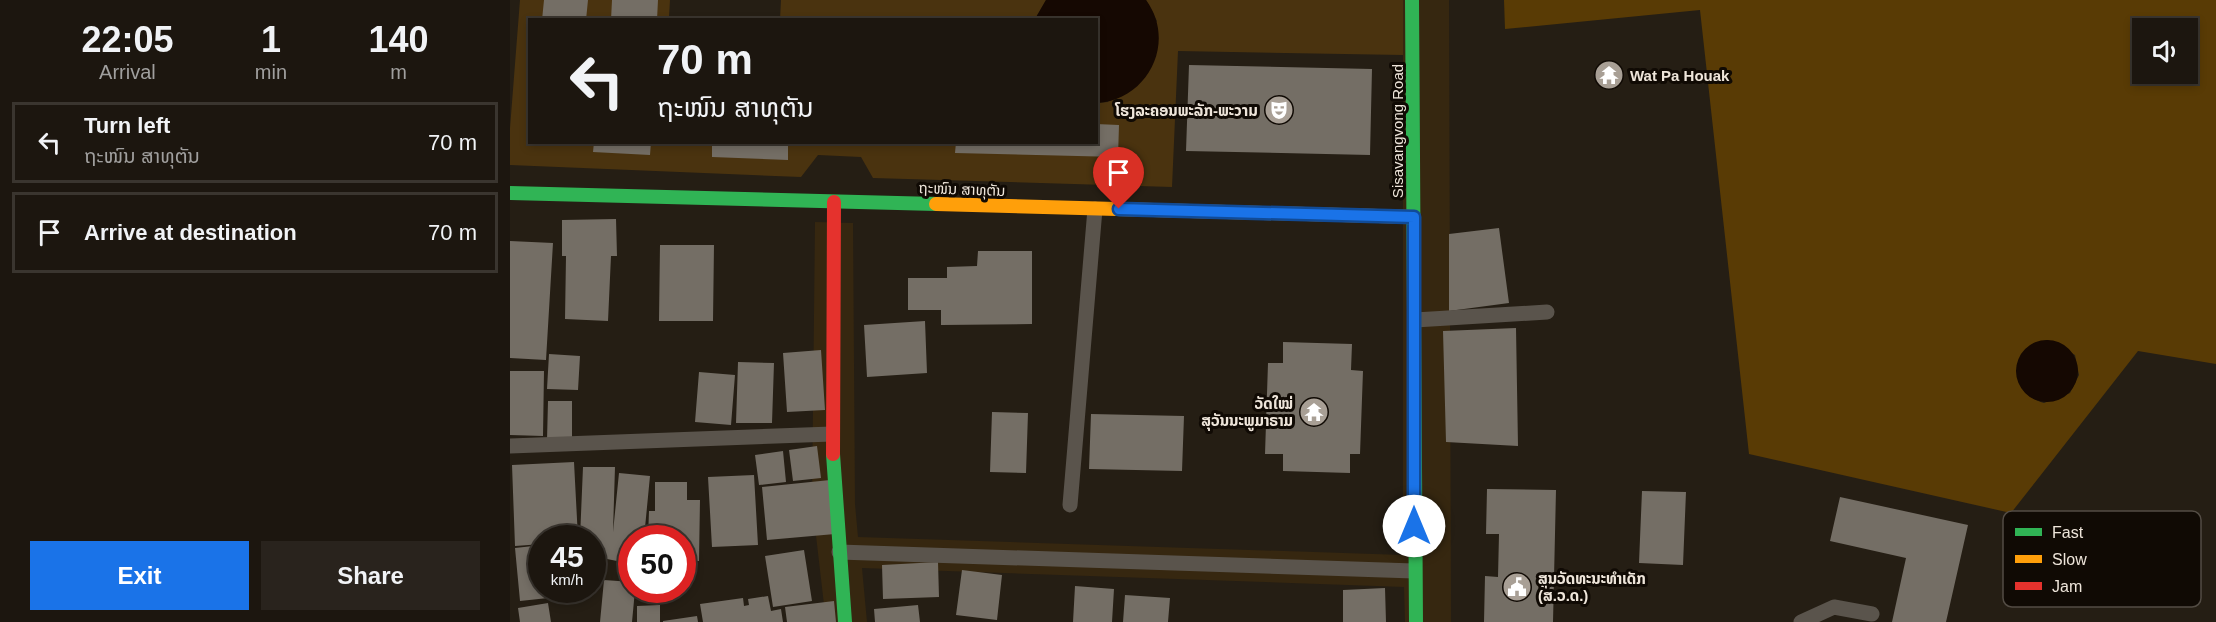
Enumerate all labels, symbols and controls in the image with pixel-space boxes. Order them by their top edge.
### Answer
map controls [2132,18,2198,84]
button: sound [2132,18,2198,84]
text: 22:05 [81,19,173,60]
text: 1 [261,19,281,60]
text: 140 [368,19,429,60]
text: 70 m [657,36,753,83]
icon: left [558,42,636,120]
temple icon: Wat Pa Houak [1593,59,1625,91]
text: Arrival [99,61,156,83]
text: min [255,61,287,83]
text: m [390,61,407,83]
street label: Sisavangvong Road [1389,64,1406,198]
place label: Wat Pa Houak [1630,67,1730,84]
text: ຖະໜົນ ສາທຸຕັນ [657,93,813,123]
theatre icon: ໂຮງລະຄອນພະລັກ-ພະวาม [1263,94,1295,126]
place label: ໂຮງລະຄອນພະລັກ-ພະวาม [1114,102,1258,119]
text: Turn left [84,113,170,138]
icon: left [33,126,66,159]
text: 70 m [428,130,477,155]
text: ຖະໜົນ ສາທຸຕັນ [84,145,200,167]
pin [1093,147,1144,209]
icon: arrive [1102,156,1135,189]
street label: ຖະໜົນ ສາທຸຕັນ [918,179,1006,201]
icon: arrive [33,216,66,249]
text: Arrive at destination [84,220,297,245]
text: 70 m [428,220,477,245]
place label: ວັດໃໝ່ ສຸວັນນະພູມາຣາມ [1201,395,1293,432]
temple icon: ວັດໃໝ່ ສຸວັນນະພູມາຣາມ [1298,396,1330,428]
position arrow [1382,494,1446,558]
legend [2003,511,2201,607]
text: Fast [2052,524,2084,541]
speed limit sign: 50 [618,525,696,603]
text: 45 [550,540,584,573]
button: Exit [30,541,249,610]
button: Share [261,541,480,610]
text: Slow [2052,551,2087,568]
place label: ສູນວັດທະນະທຳເດັກ (ສ.ວ.ດ.) [1538,570,1646,604]
text: km/h [551,571,583,588]
public building icon: ສູນວັດທະນະທຳເດັກ (ສ.ວ.ດ.) [1501,571,1533,603]
text: Jam [2052,578,2082,595]

